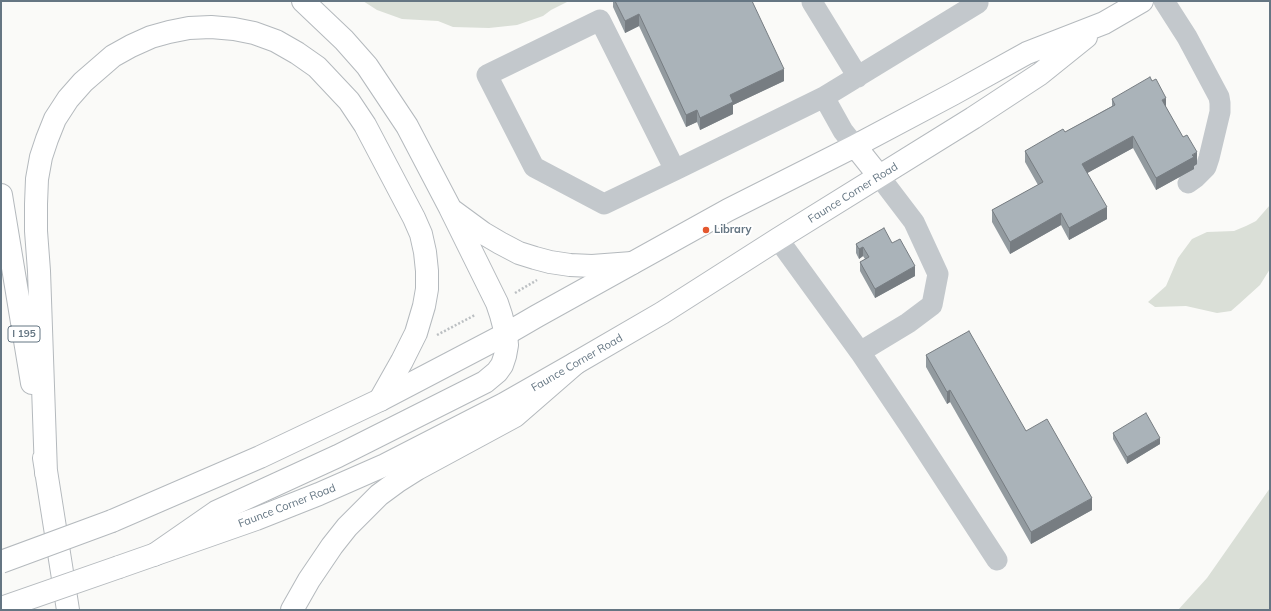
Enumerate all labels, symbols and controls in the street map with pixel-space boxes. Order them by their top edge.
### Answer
street label: Faunce Corner Road [806,160,900,226]
place label: Library [714,223,752,237]
marker: Library [701,225,711,235]
road number: I 195 [8,326,40,342]
street label: Faunce Corner Road [529,331,625,395]
street label: Faunce Corner Road [236,481,338,531]

